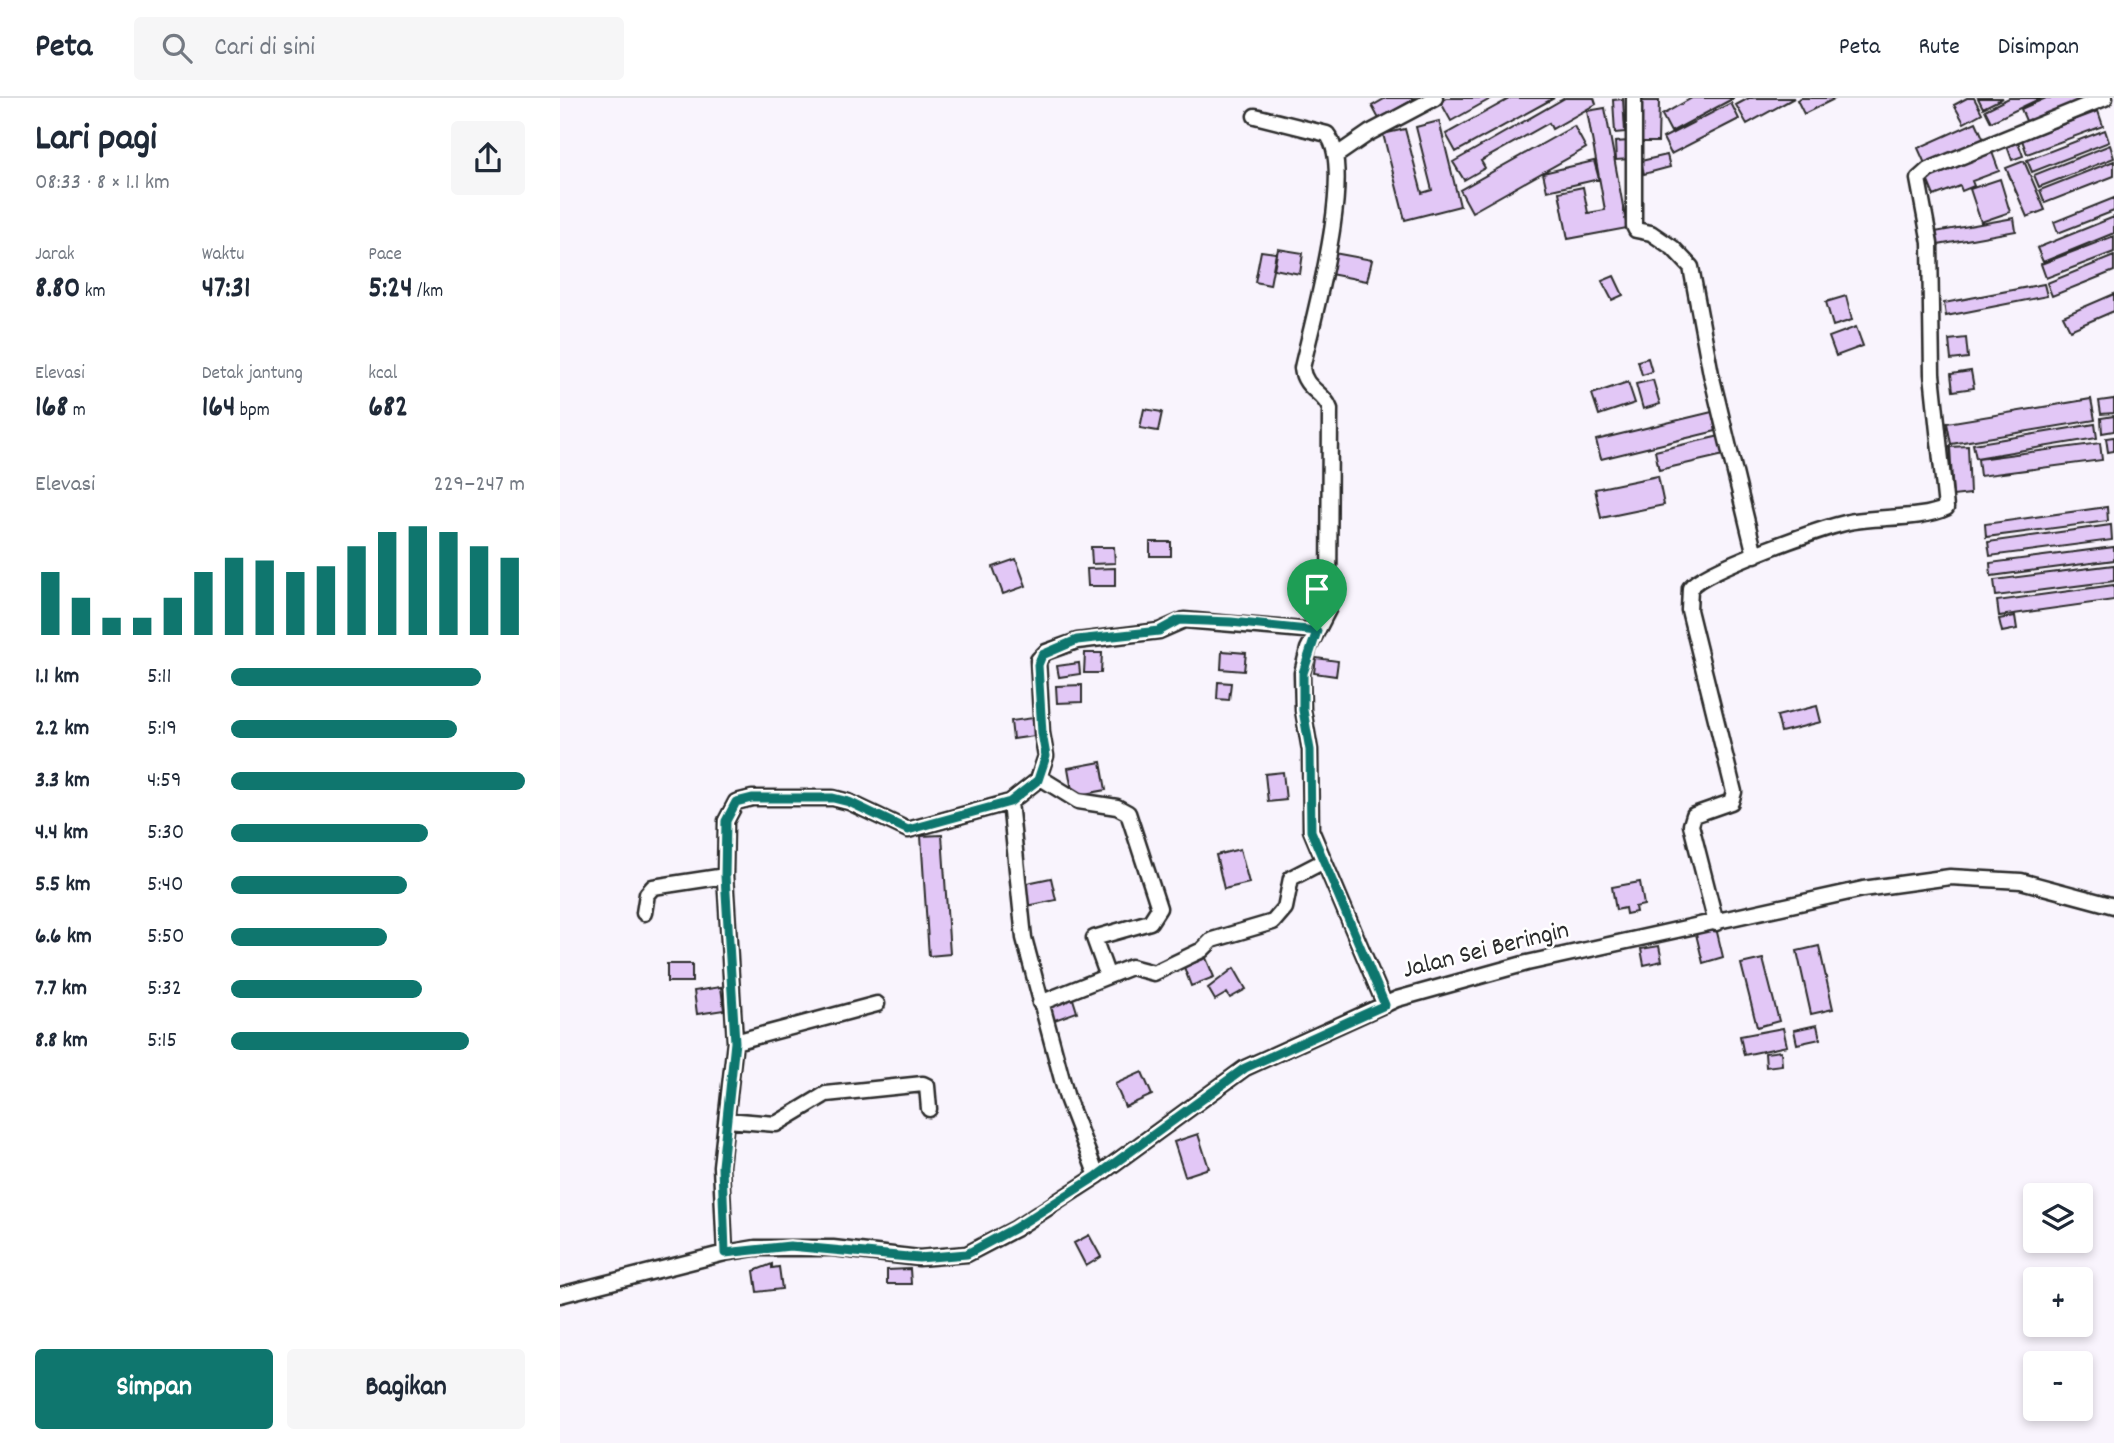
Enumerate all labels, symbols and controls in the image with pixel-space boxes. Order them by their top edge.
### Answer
search box [134,17,624,80]
text: Peta [35,25,92,72]
icon: search [158,29,196,67]
text: Cari di sini [214,30,315,67]
text: Peta [1839,31,1880,65]
text: Rute [1918,31,1960,65]
text: Disimpan [1998,31,2079,65]
text: Lari pagi [35,113,157,168]
button: share [451,121,525,195]
text: 08:33 · 8 × 1.1 km [35,167,170,200]
text: Jarak [35,242,75,269]
text: Waktu [202,242,244,269]
text: Pace [368,242,402,269]
text: 8.80 [35,269,80,312]
text: 47:31 [202,269,250,312]
text: 5:24 [368,269,413,312]
text: km [80,279,106,306]
text: /km [413,279,443,306]
text: Elevasi [35,361,85,388]
text: Detak jantung [202,361,303,388]
text: kcal [368,361,397,388]
text: 168 [35,388,68,431]
text: 164 [202,388,235,431]
text: 682 [368,388,408,431]
text: m [68,398,86,425]
text: bpm [235,398,270,425]
text: Elevasi [35,469,95,502]
text: 229–247 m [433,469,525,502]
pin [1287,559,1347,631]
icon: arrive [1298,570,1336,608]
text: 1.1 km [35,661,79,694]
text: 5:11 [147,661,172,694]
text: 2.2 km [35,713,89,746]
text: 5:19 [147,713,177,746]
text: 3.3 km [35,765,90,798]
text: 4:59 [147,765,182,798]
text: 4.4 km [35,817,88,850]
text: 5:30 [147,817,184,850]
text: 5.5 km [35,869,91,902]
text: 5:40 [147,869,184,902]
street label: Jalan Sei Beringin [1399,912,1573,990]
text: 6.6 km [35,921,92,954]
text: 5:50 [147,921,185,954]
text: 7.7 km [35,973,87,1006]
text: 5:32 [147,973,182,1006]
text: 8.8 km [35,1025,88,1058]
text: 5:15 [147,1025,177,1058]
map controls [2023,1183,2093,1421]
button: layers [2023,1183,2093,1253]
button: + [2023,1267,2093,1337]
button: Simpan [35,1349,273,1429]
button: Bagikan [287,1349,525,1429]
button: − [2023,1351,2093,1421]

